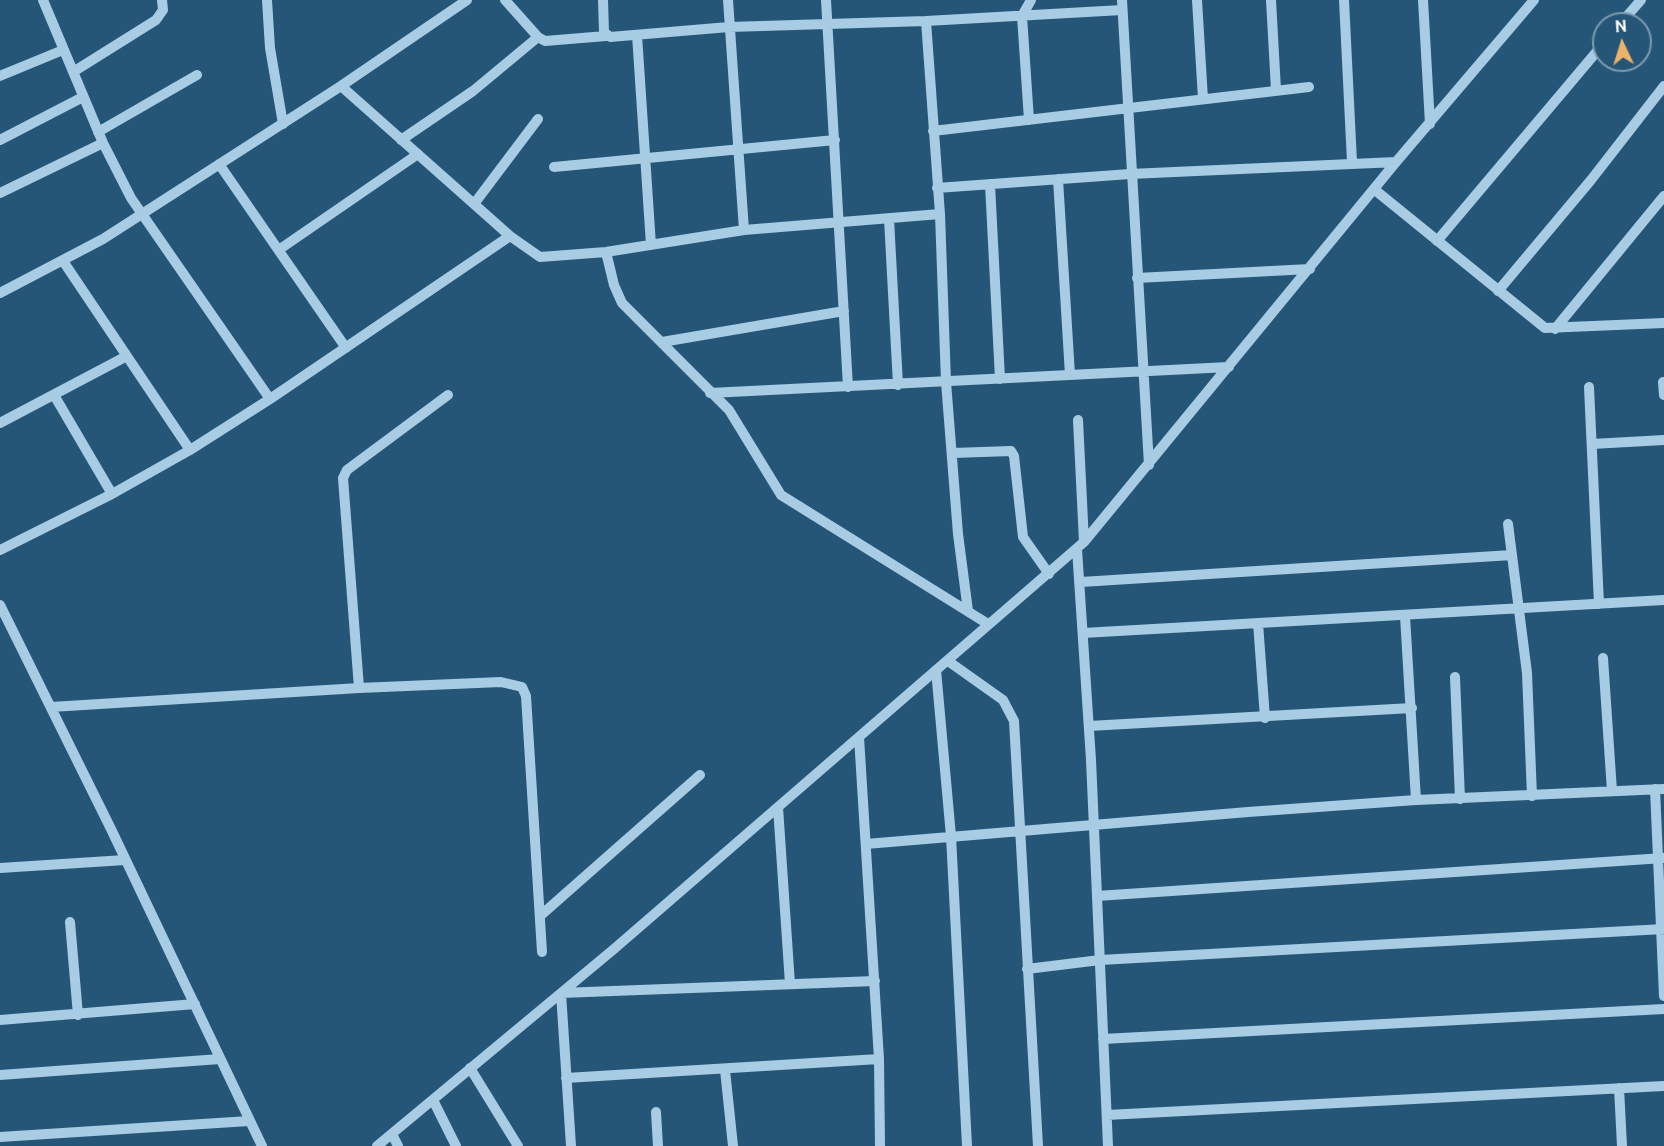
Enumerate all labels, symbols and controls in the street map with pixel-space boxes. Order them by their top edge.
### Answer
north arrow [1592,12,1652,72]
text: N [1614,17,1627,35]

